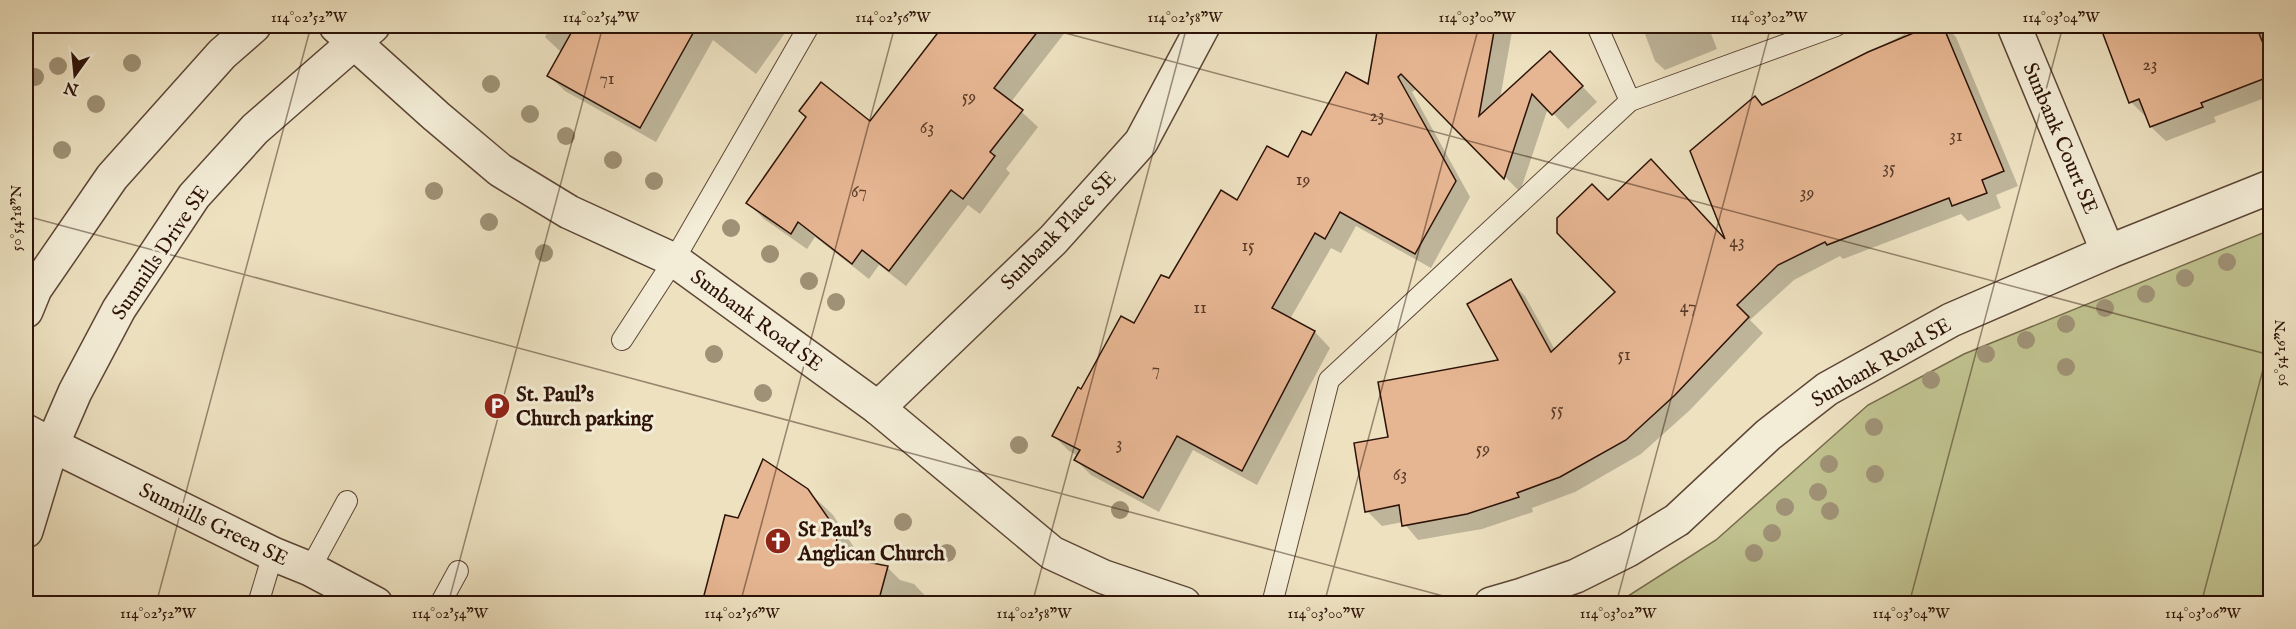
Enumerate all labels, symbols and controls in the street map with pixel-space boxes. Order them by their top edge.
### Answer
text: 114°02'52"W [271,8,348,27]
text: 114°02'54"W [563,8,640,27]
text: 114°02'56"W [855,8,931,27]
text: 114°02'58"W [1148,8,1223,27]
text: 114°03'00"W [1439,8,1516,27]
text: 114°03'02"W [1731,8,1808,27]
text: 114°03'04"W [2023,8,2100,27]
north arrow [45,45,105,105]
house number: 23 [2142,54,2158,77]
street label: Sunbank Court SE [2016,59,2104,218]
house number: 71 [599,68,615,91]
text: N [62,76,82,99]
house number: 59 [962,86,976,109]
house number: 23 [1369,105,1385,128]
house number: 63 [920,117,934,140]
house number: 31 [1949,125,1963,148]
house number: 35 [1882,157,1896,180]
street label: Sunbank Place SE [995,166,1123,296]
house number: 19 [1296,169,1310,192]
street label: Sunmills Drive SE [106,180,216,325]
house number: 67 [851,181,867,204]
house number: 39 [1800,182,1814,205]
text: 50°54'18"N [7,185,26,251]
house number: 43 [1729,231,1745,254]
house number: 15 [1241,235,1255,258]
street label: Sunbank Road SE [684,264,828,378]
house number: 47 [1680,296,1696,319]
house number: 11 [1193,297,1207,320]
street label: Sunbank Road SE [1807,312,1957,414]
text: 50°54'16"N [2271,320,2290,386]
house number: 51 [1617,344,1631,367]
house number: 7 [1152,359,1160,382]
place label: St. Paul's Church parking [516,382,654,433]
parking icon: St. Paul's Church parking [482,391,512,421]
house number: 55 [1550,399,1564,422]
house number: 3 [1116,433,1122,456]
house number: 59 [1476,438,1490,461]
house number: 63 [1393,464,1407,487]
street label: Sunmills Green SE [134,478,292,573]
place label: St Paul's Anglican Church [797,517,946,568]
church icon: St Paul's Anglican Church [763,526,793,556]
text: 114°02'52"W [120,604,197,623]
text: 114°02'54"W [412,604,489,623]
text: 114°02'56"W [704,604,780,623]
text: 114°02'58"W [997,604,1072,623]
text: 114°03'00"W [1288,604,1365,623]
text: 114°03'02"W [1580,604,1657,623]
text: 114°03'04"W [1873,604,1950,623]
text: 114°03'06"W [2165,604,2242,623]

